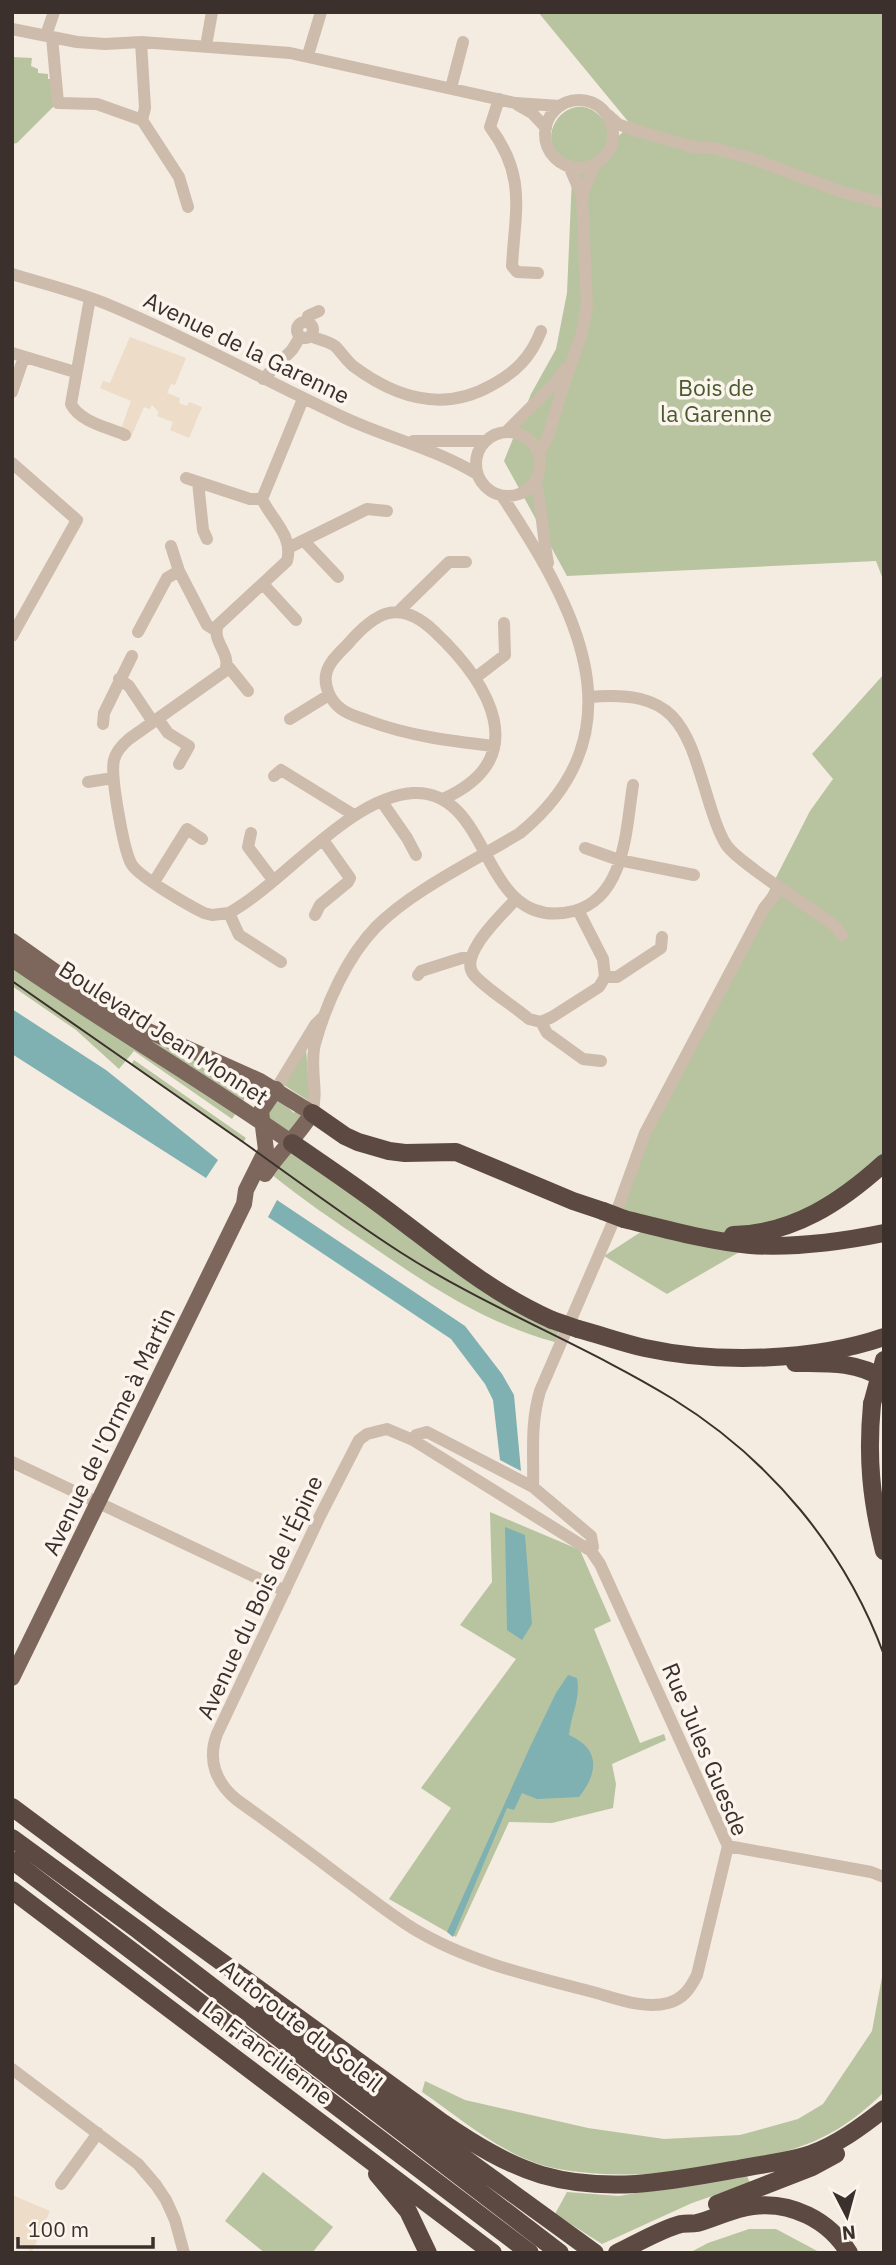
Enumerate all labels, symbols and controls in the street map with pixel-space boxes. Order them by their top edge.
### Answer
street label: Avenue de la Garenne [139,284,355,410]
park label: Bois de la Garenne [660,372,772,428]
street label: Boulevard Jean Monnet [54,953,274,1111]
street label: Avenue de l'Orme à Martin [35,1302,181,1560]
street label: Avenue du Bois de l'Épine [189,1470,329,1724]
street label: Rue Jules Guesde [656,1658,756,1840]
street label: Autoroute du Soleil [215,1952,389,2098]
street label: La Francilienne [197,1993,339,2111]
north arrow [812,2181,882,2251]
scale bar [18,2206,152,2250]
text: 100 m [28,2215,89,2243]
text: N [841,2220,857,2246]

